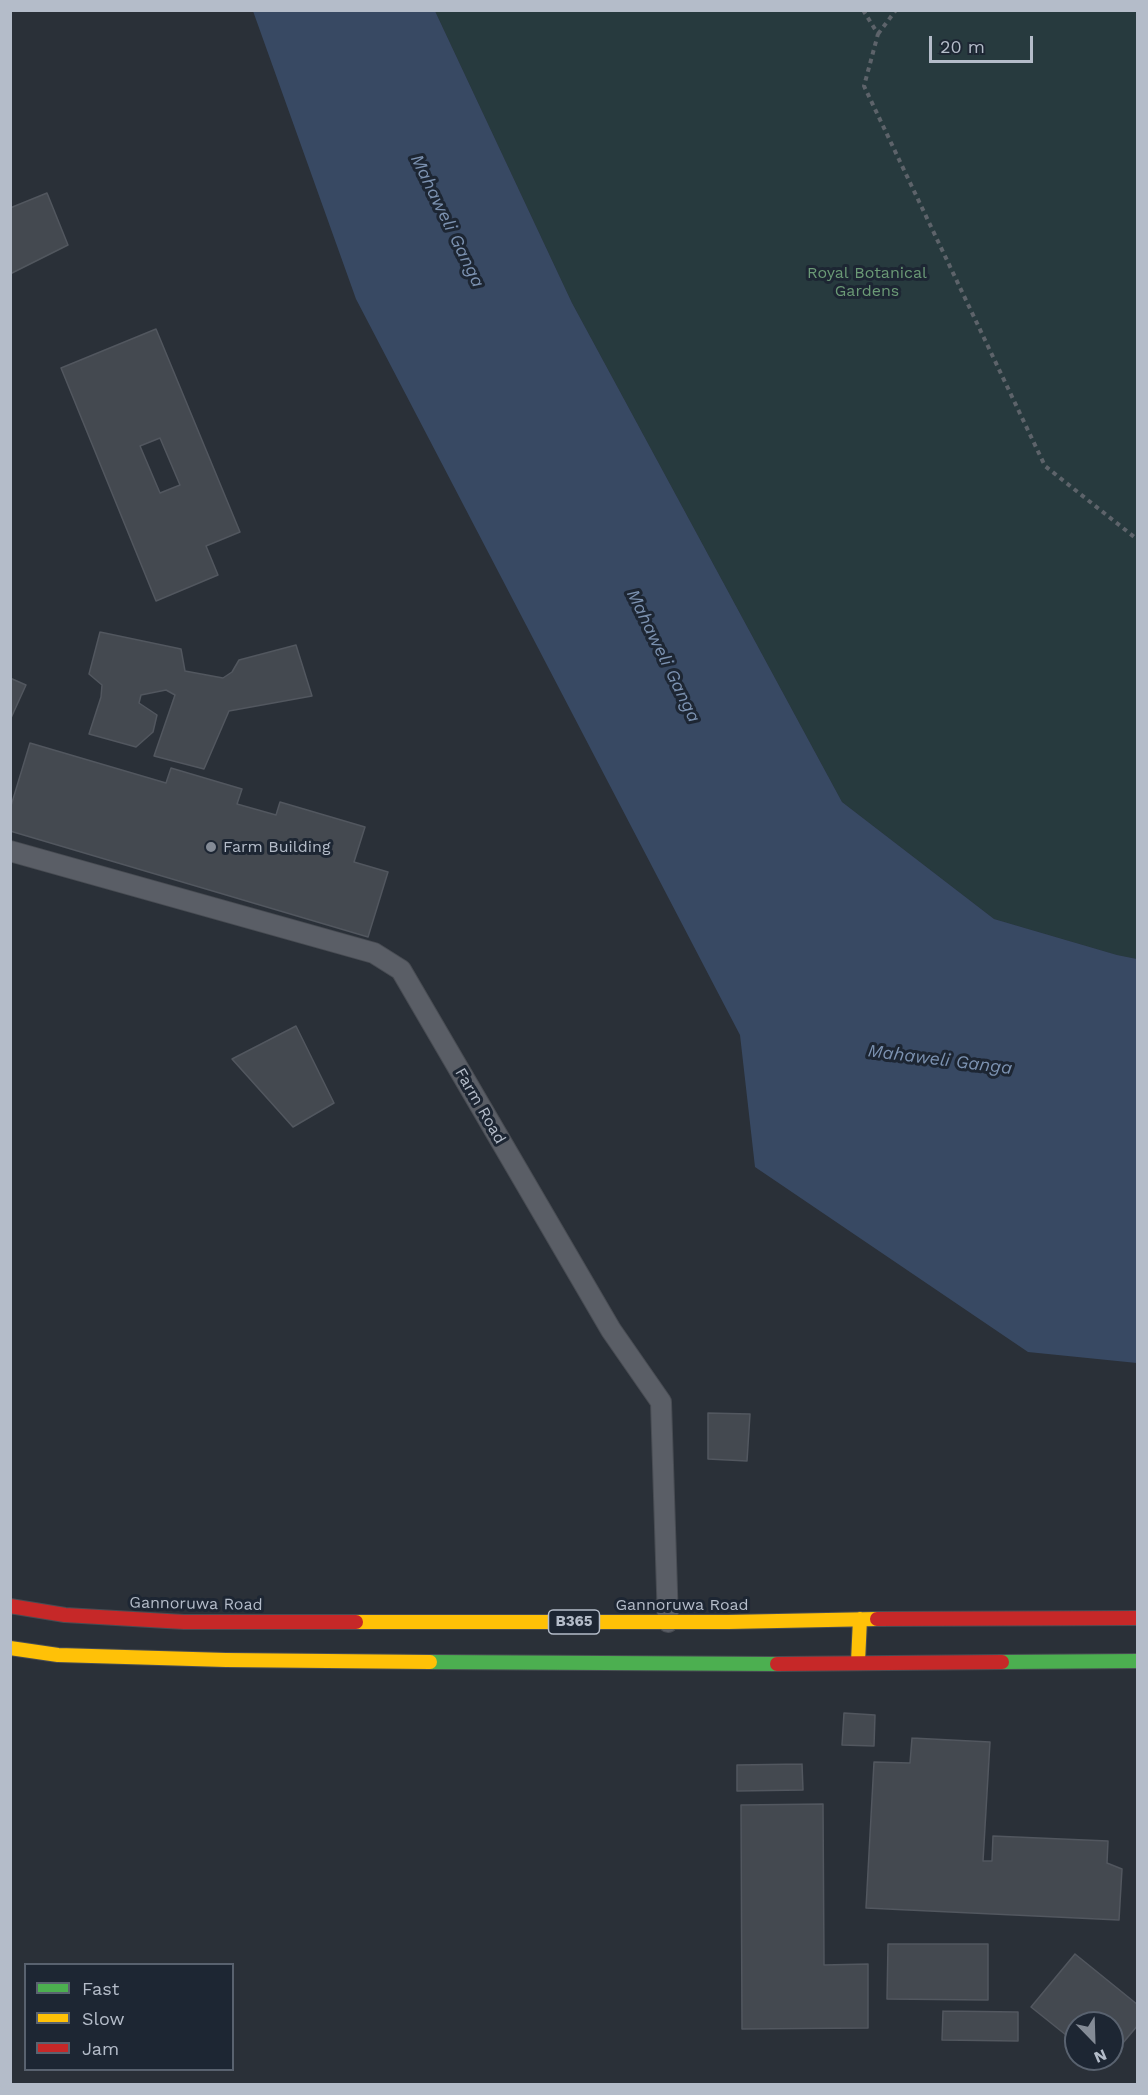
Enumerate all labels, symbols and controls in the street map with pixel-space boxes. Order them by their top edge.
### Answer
scale bar [932,24,1036,62]
text: 20 m [940,36,985,57]
water label: Mahaweli Ganga [405,151,489,291]
park label: Royal Botanical Gardens [807,263,927,301]
water label: Mahaweli Ganga [621,586,705,726]
place label: Farm Building [223,837,330,857]
marker: Farm Building [204,840,218,854]
water label: Mahaweli Ganga [867,1040,1013,1080]
street label: Farm Road [451,1065,509,1147]
street label: Gannoruwa Road [129,1593,263,1615]
street label: Gannoruwa Road [615,1595,749,1615]
road number: B365 [548,1610,600,1634]
legend [24,1963,234,2071]
text: Fast [82,1978,119,1999]
text: Slow [82,2008,125,2029]
north arrow [1064,2011,1124,2071]
text: Jam [82,2038,119,2059]
text: N [1091,2045,1110,2067]

